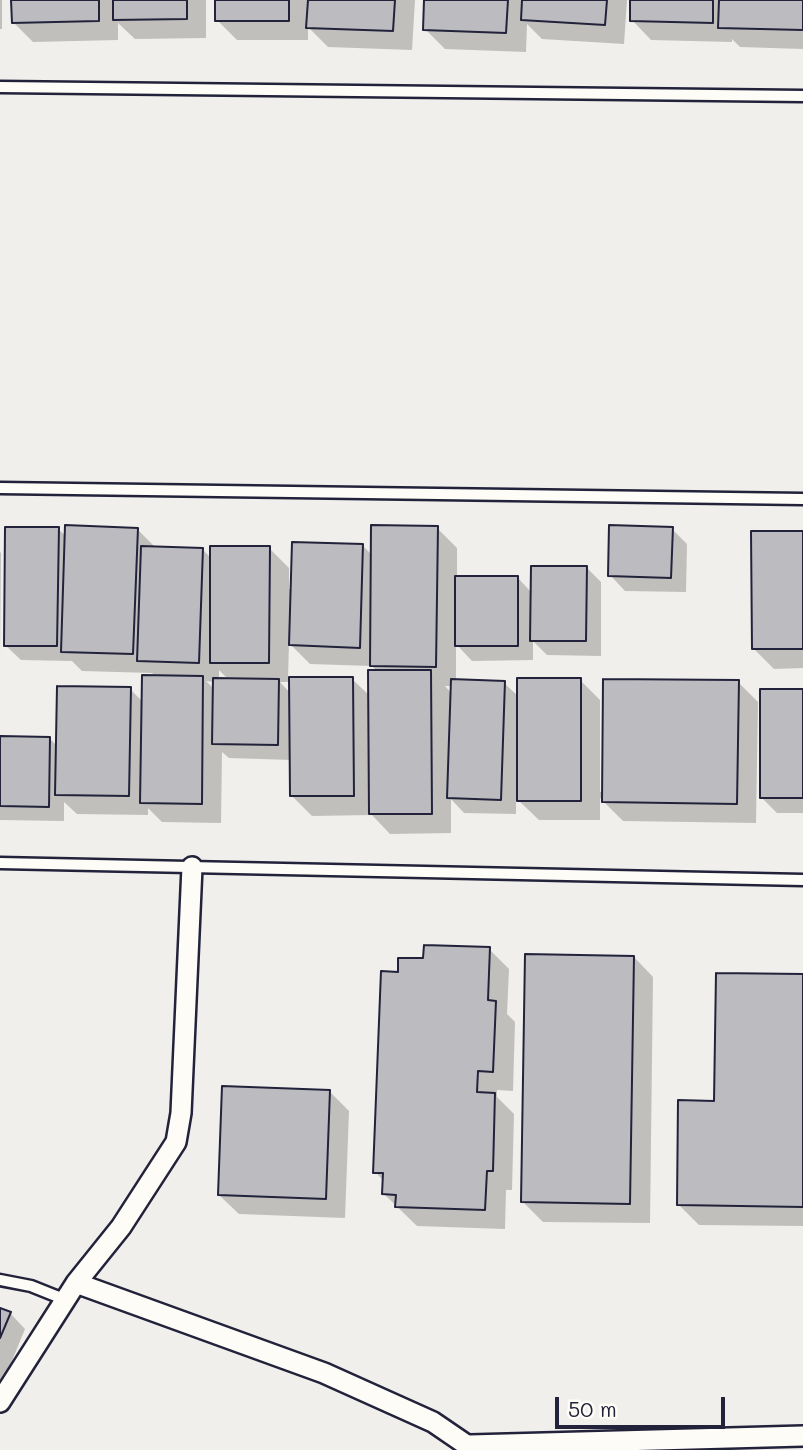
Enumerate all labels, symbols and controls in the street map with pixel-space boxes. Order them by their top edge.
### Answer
scale bar [558,1384,728,1428]
text: 50 m [568,1395,617,1422]

